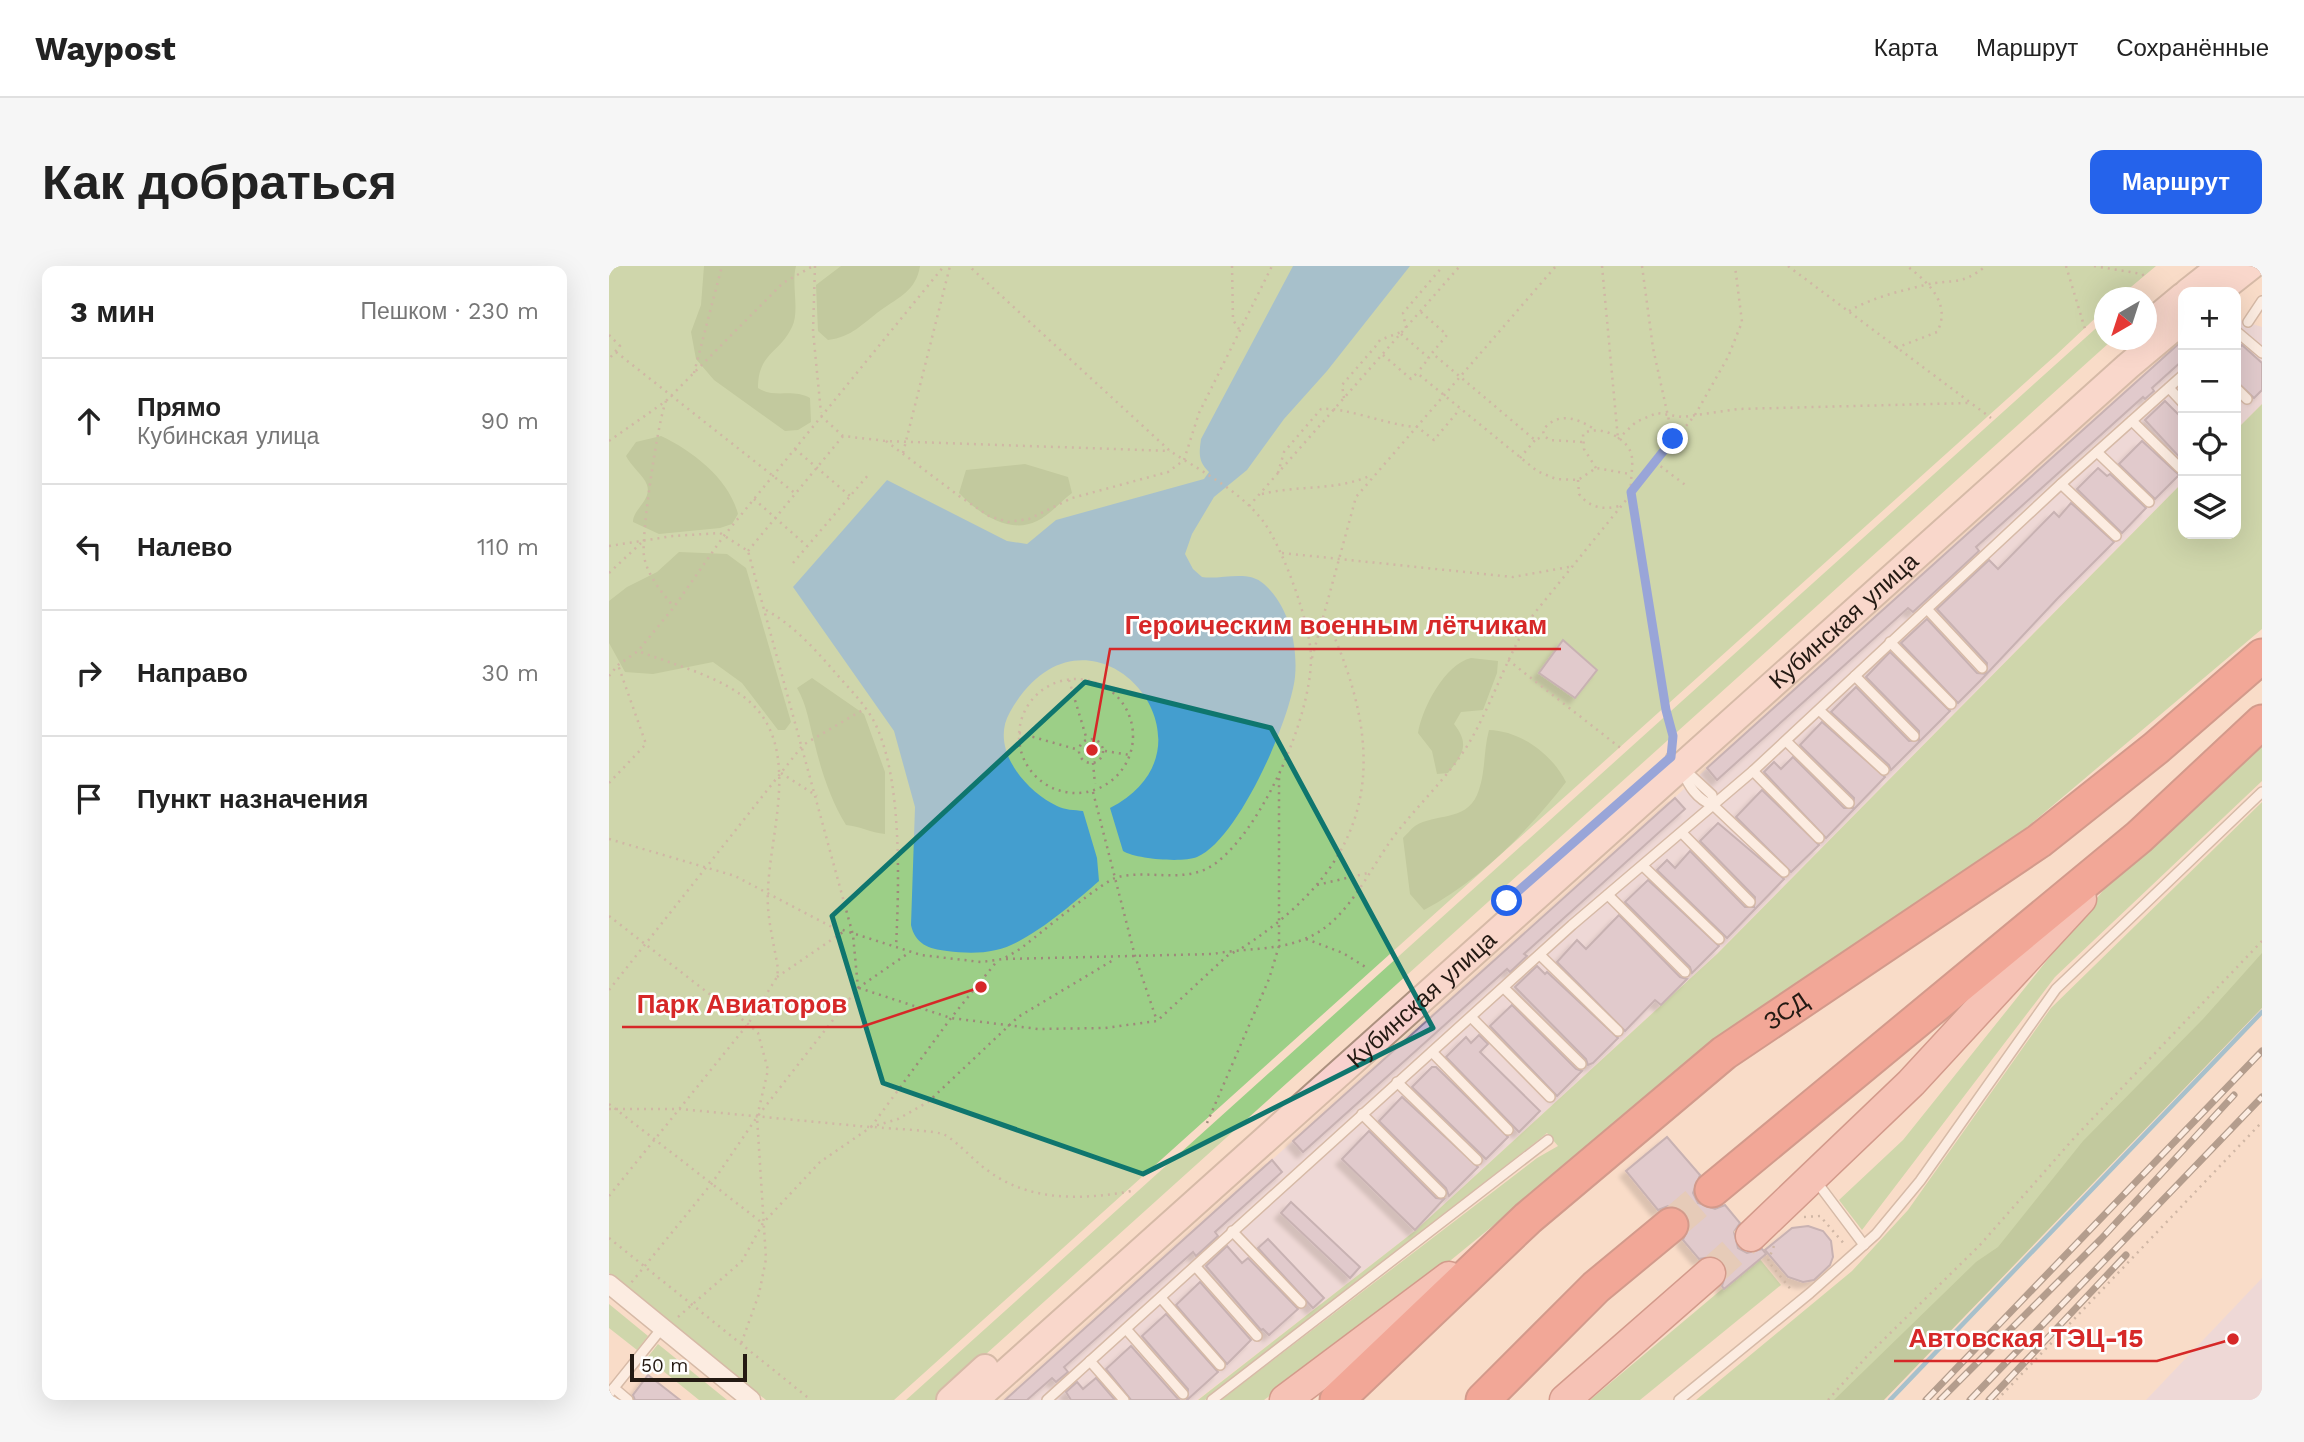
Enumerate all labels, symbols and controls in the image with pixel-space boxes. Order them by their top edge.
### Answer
text: Waypost [35,29,176,68]
text: Карта [1874,34,1938,62]
text: Маршрут [1976,34,2078,62]
text: Сохранённые [2116,34,2269,62]
button: Маршрут [2090,150,2262,214]
text: Как добраться [42,153,397,211]
north arrow [2094,287,2157,350]
map controls [2178,287,2241,539]
button: + [2178,287,2241,350]
text: 3 мин [70,294,155,329]
text: Пешком · 230 m [361,298,539,325]
button: − [2178,350,2241,413]
text: Прямо [137,392,221,422]
icon: ahead [70,402,108,440]
text: 90 m [481,408,539,435]
button: locate [2178,413,2241,476]
text: Кубинская улица [137,423,319,450]
route end [1657,423,1688,454]
button: layers [2178,476,2241,539]
icon: left [70,528,108,566]
text: Налево [137,532,232,562]
text: 110 m [477,534,539,561]
street label: Кубинская улица [1764,546,1924,695]
callout: Героическим военным лётчикам [1110,602,1561,649]
text: Героическим военным лётчикам [1125,610,1547,640]
icon: right [70,654,108,692]
text: Направо [137,658,248,688]
text: 30 m [482,660,539,687]
icon: arrive [70,780,108,818]
text: Пункт назначения [137,784,368,814]
route start [1491,885,1522,916]
street label: Кубинская улица [1342,925,1502,1073]
callout: Парк Авиаторов [622,980,861,1027]
street label: ЗСД [1759,986,1814,1036]
text: Парк Авиаторов [637,989,847,1019]
callout: Автовская ТЭЦ-15 [1894,1314,2157,1361]
text: Автовская ТЭЦ-15 [1909,1323,2143,1353]
scale bar [630,1351,747,1383]
text: 50 m [641,1354,688,1377]

